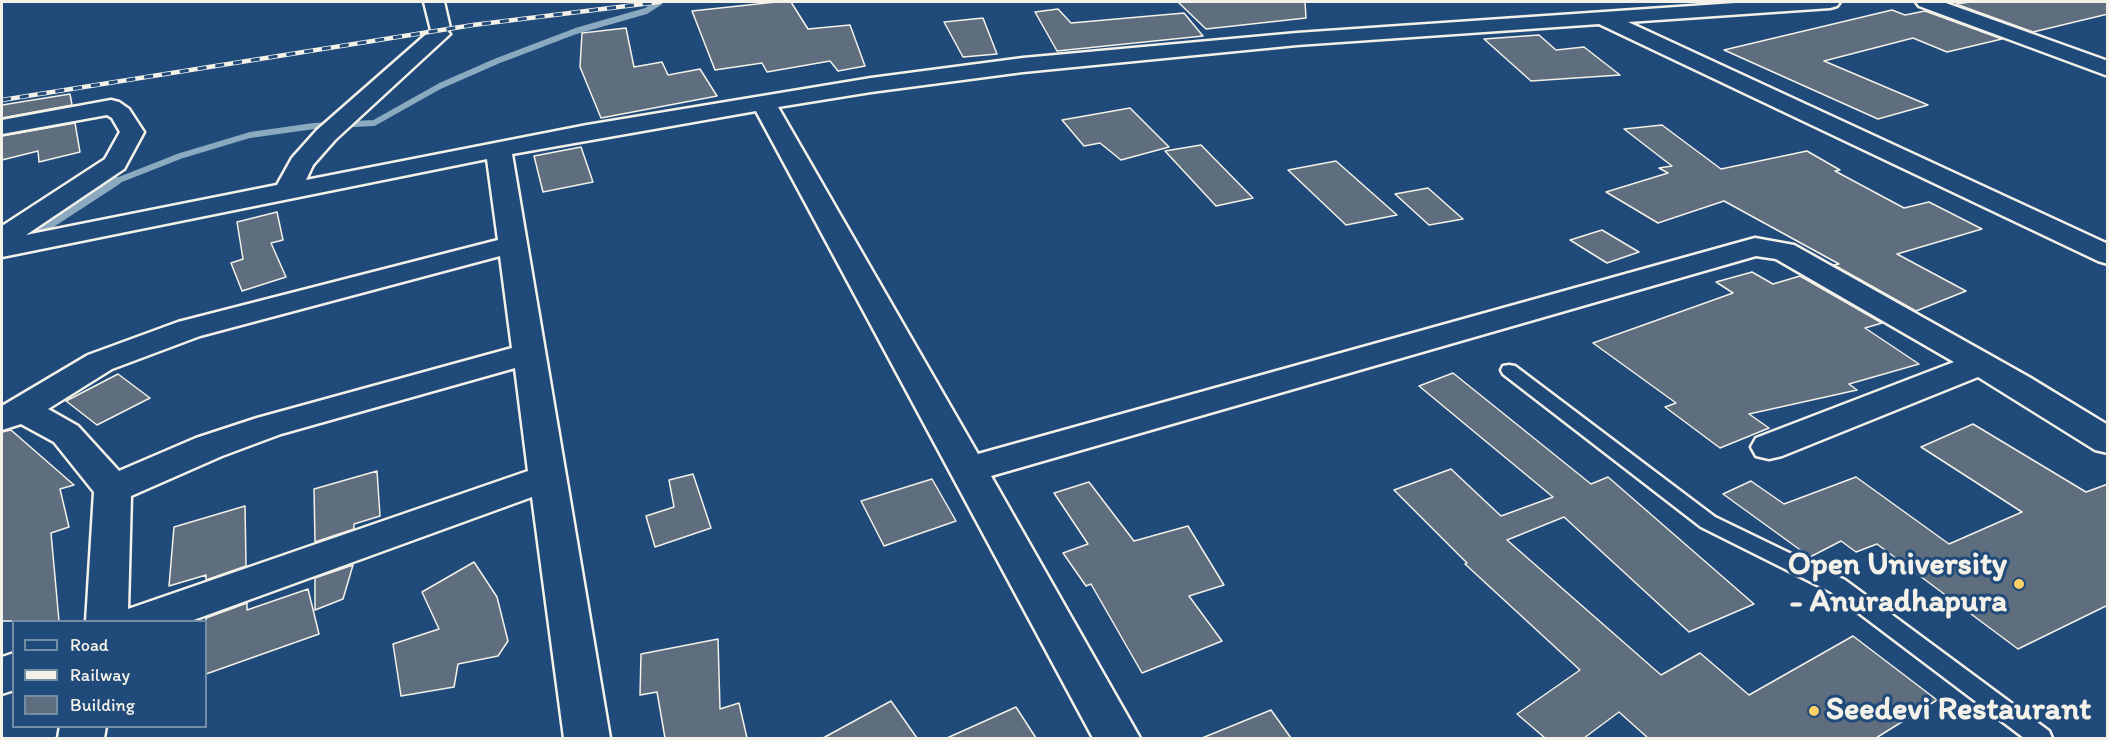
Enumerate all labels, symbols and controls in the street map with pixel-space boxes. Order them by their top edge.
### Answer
place label: Open University - Anuradhapura [1788,547,2007,622]
marker: Open University - Anuradhapura [2012,577,2026,591]
legend [12,620,207,728]
text: Road [70,634,109,656]
text: Railway [70,664,130,686]
place label: Seedevi Restaurant [1826,692,2091,730]
text: Building [70,694,135,716]
marker: Seedevi Restaurant [1807,704,1821,718]

